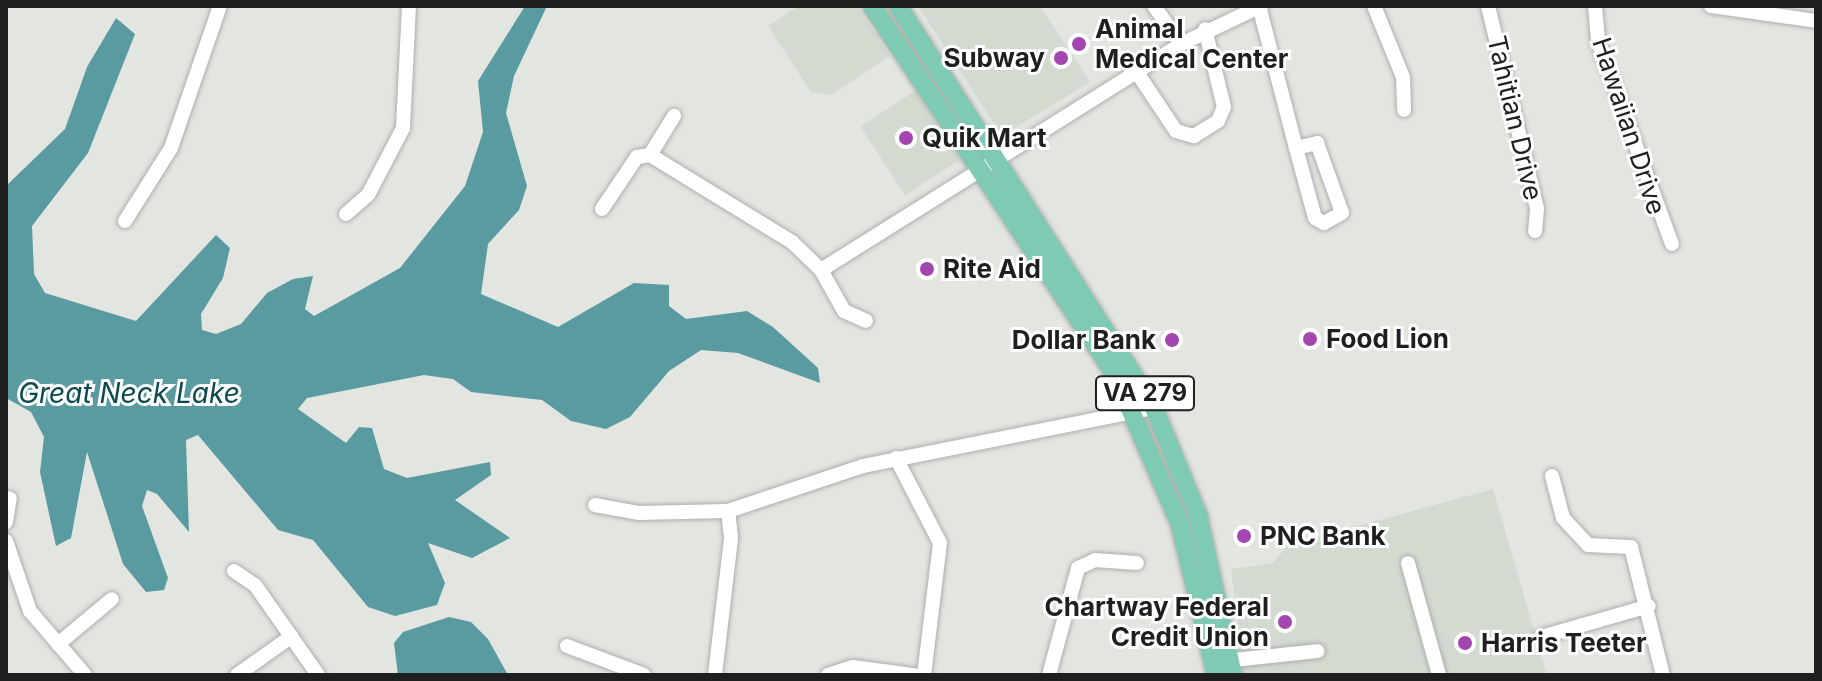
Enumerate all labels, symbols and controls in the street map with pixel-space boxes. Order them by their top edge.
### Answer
place label: Animal Medical Center [1095,13,1288,74]
street label: Tahitian Drive [1481,33,1549,203]
street label: Hawaiian Drive [1586,34,1672,218]
marker: Animal Medical Center [1070,35,1088,53]
place label: Subway [943,42,1045,74]
marker: Subway [1052,49,1070,67]
place label: Quik Mart [922,122,1047,154]
marker: Quik Mart [897,129,915,147]
place label: Rite Aid [943,253,1041,285]
marker: Rite Aid [918,260,936,278]
place label: Food Lion [1326,323,1449,355]
place label: Dollar Bank [1012,324,1156,356]
marker: Food Lion [1301,330,1319,348]
marker: Dollar Bank [1163,331,1181,349]
road number: VA 279 [1093,373,1197,413]
water label: Great Neck Lake [18,376,240,410]
place label: PNC Bank [1260,520,1386,552]
marker: PNC Bank [1235,527,1253,545]
place label: Chartway Federal Credit Union [1045,591,1269,652]
marker: Chartway Federal Credit Union [1276,613,1294,631]
place label: Harris Teeter [1481,627,1646,659]
marker: Harris Teeter [1456,634,1474,652]

